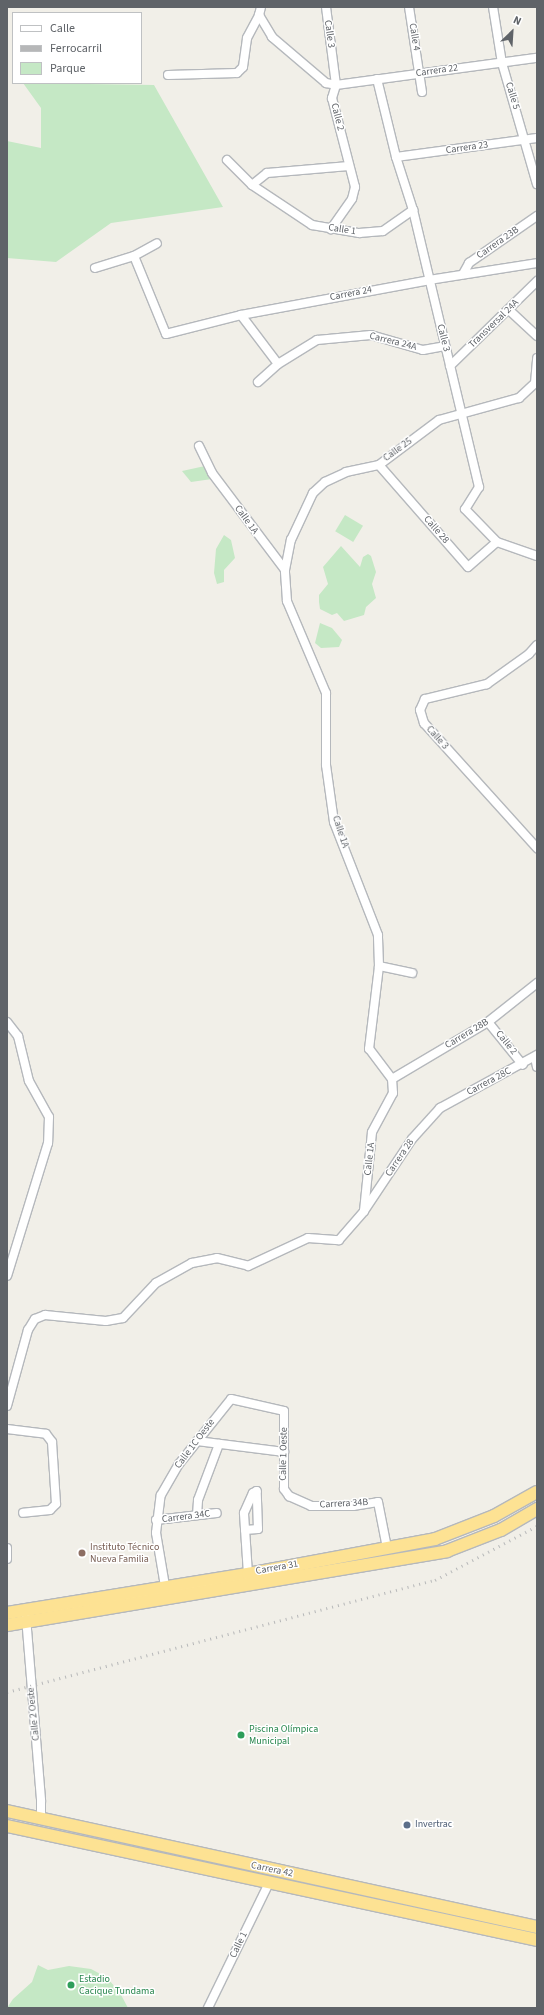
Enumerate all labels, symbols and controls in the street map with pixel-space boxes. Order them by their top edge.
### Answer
legend [12,12,142,84]
north arrow [492,12,532,52]
text: N [511,12,524,29]
street label: Calle 3 [321,19,337,49]
text: Calle [50,20,75,37]
street label: Calle 4 [406,22,422,52]
text: Ferrocarril [50,40,102,57]
text: Parque [50,60,86,77]
street label: Carrera 22 [415,62,459,80]
street label: Calle 5 [502,81,522,111]
street label: Calle 2 [328,102,346,132]
street label: Carrera 23 [445,139,489,157]
street label: Calle 1 [327,222,357,238]
street label: Carrera 23B [475,224,521,262]
street label: Carrera 24 [329,284,373,304]
street label: Transversal 24A [466,297,522,351]
street label: Calle 3 [434,323,452,353]
street label: Carrera 24A [368,330,418,354]
street label: Calle 25 [381,436,415,464]
street label: Calle 1A [231,503,261,537]
street label: Calle 28 [421,514,451,546]
street label: Calle 3 [423,724,451,752]
street label: Calle 1A [329,814,351,850]
street label: Carrera 28B [443,1016,491,1052]
street label: Calle 2 [493,1028,519,1058]
street label: Carrera 28C [465,1065,513,1099]
street label: Carrera 28 [383,1137,417,1179]
street label: Calle 1A [362,1142,378,1176]
street label: Calle 1C Oeste [172,1417,218,1471]
street label: Calle 1 Oeste [278,1427,290,1481]
street label: Carrera 34B [319,1497,369,1511]
street label: Carrera 34C [161,1508,211,1526]
place label: Instituto Técnico Nueva Familia [90,1541,159,1564]
marker: Instituto Técnico Nueva Familia [77,1548,87,1558]
street label: Carrera 31 [255,1558,299,1578]
street label: Calle 2 Oeste [25,1687,43,1741]
place label: Piscina Olímpica Municipal [249,1723,318,1746]
marker: Piscina Olímpica Municipal [236,1730,246,1740]
place label: Invertrac [415,1819,452,1831]
marker: Invertrac [402,1820,412,1830]
street label: Carrera 42 [250,1860,294,1880]
street label: Calle 1 [228,1930,250,1960]
place label: Estadio Cacique Tundama [79,1973,154,1996]
marker: Estadio Cacique Tundama [66,1980,76,1990]

